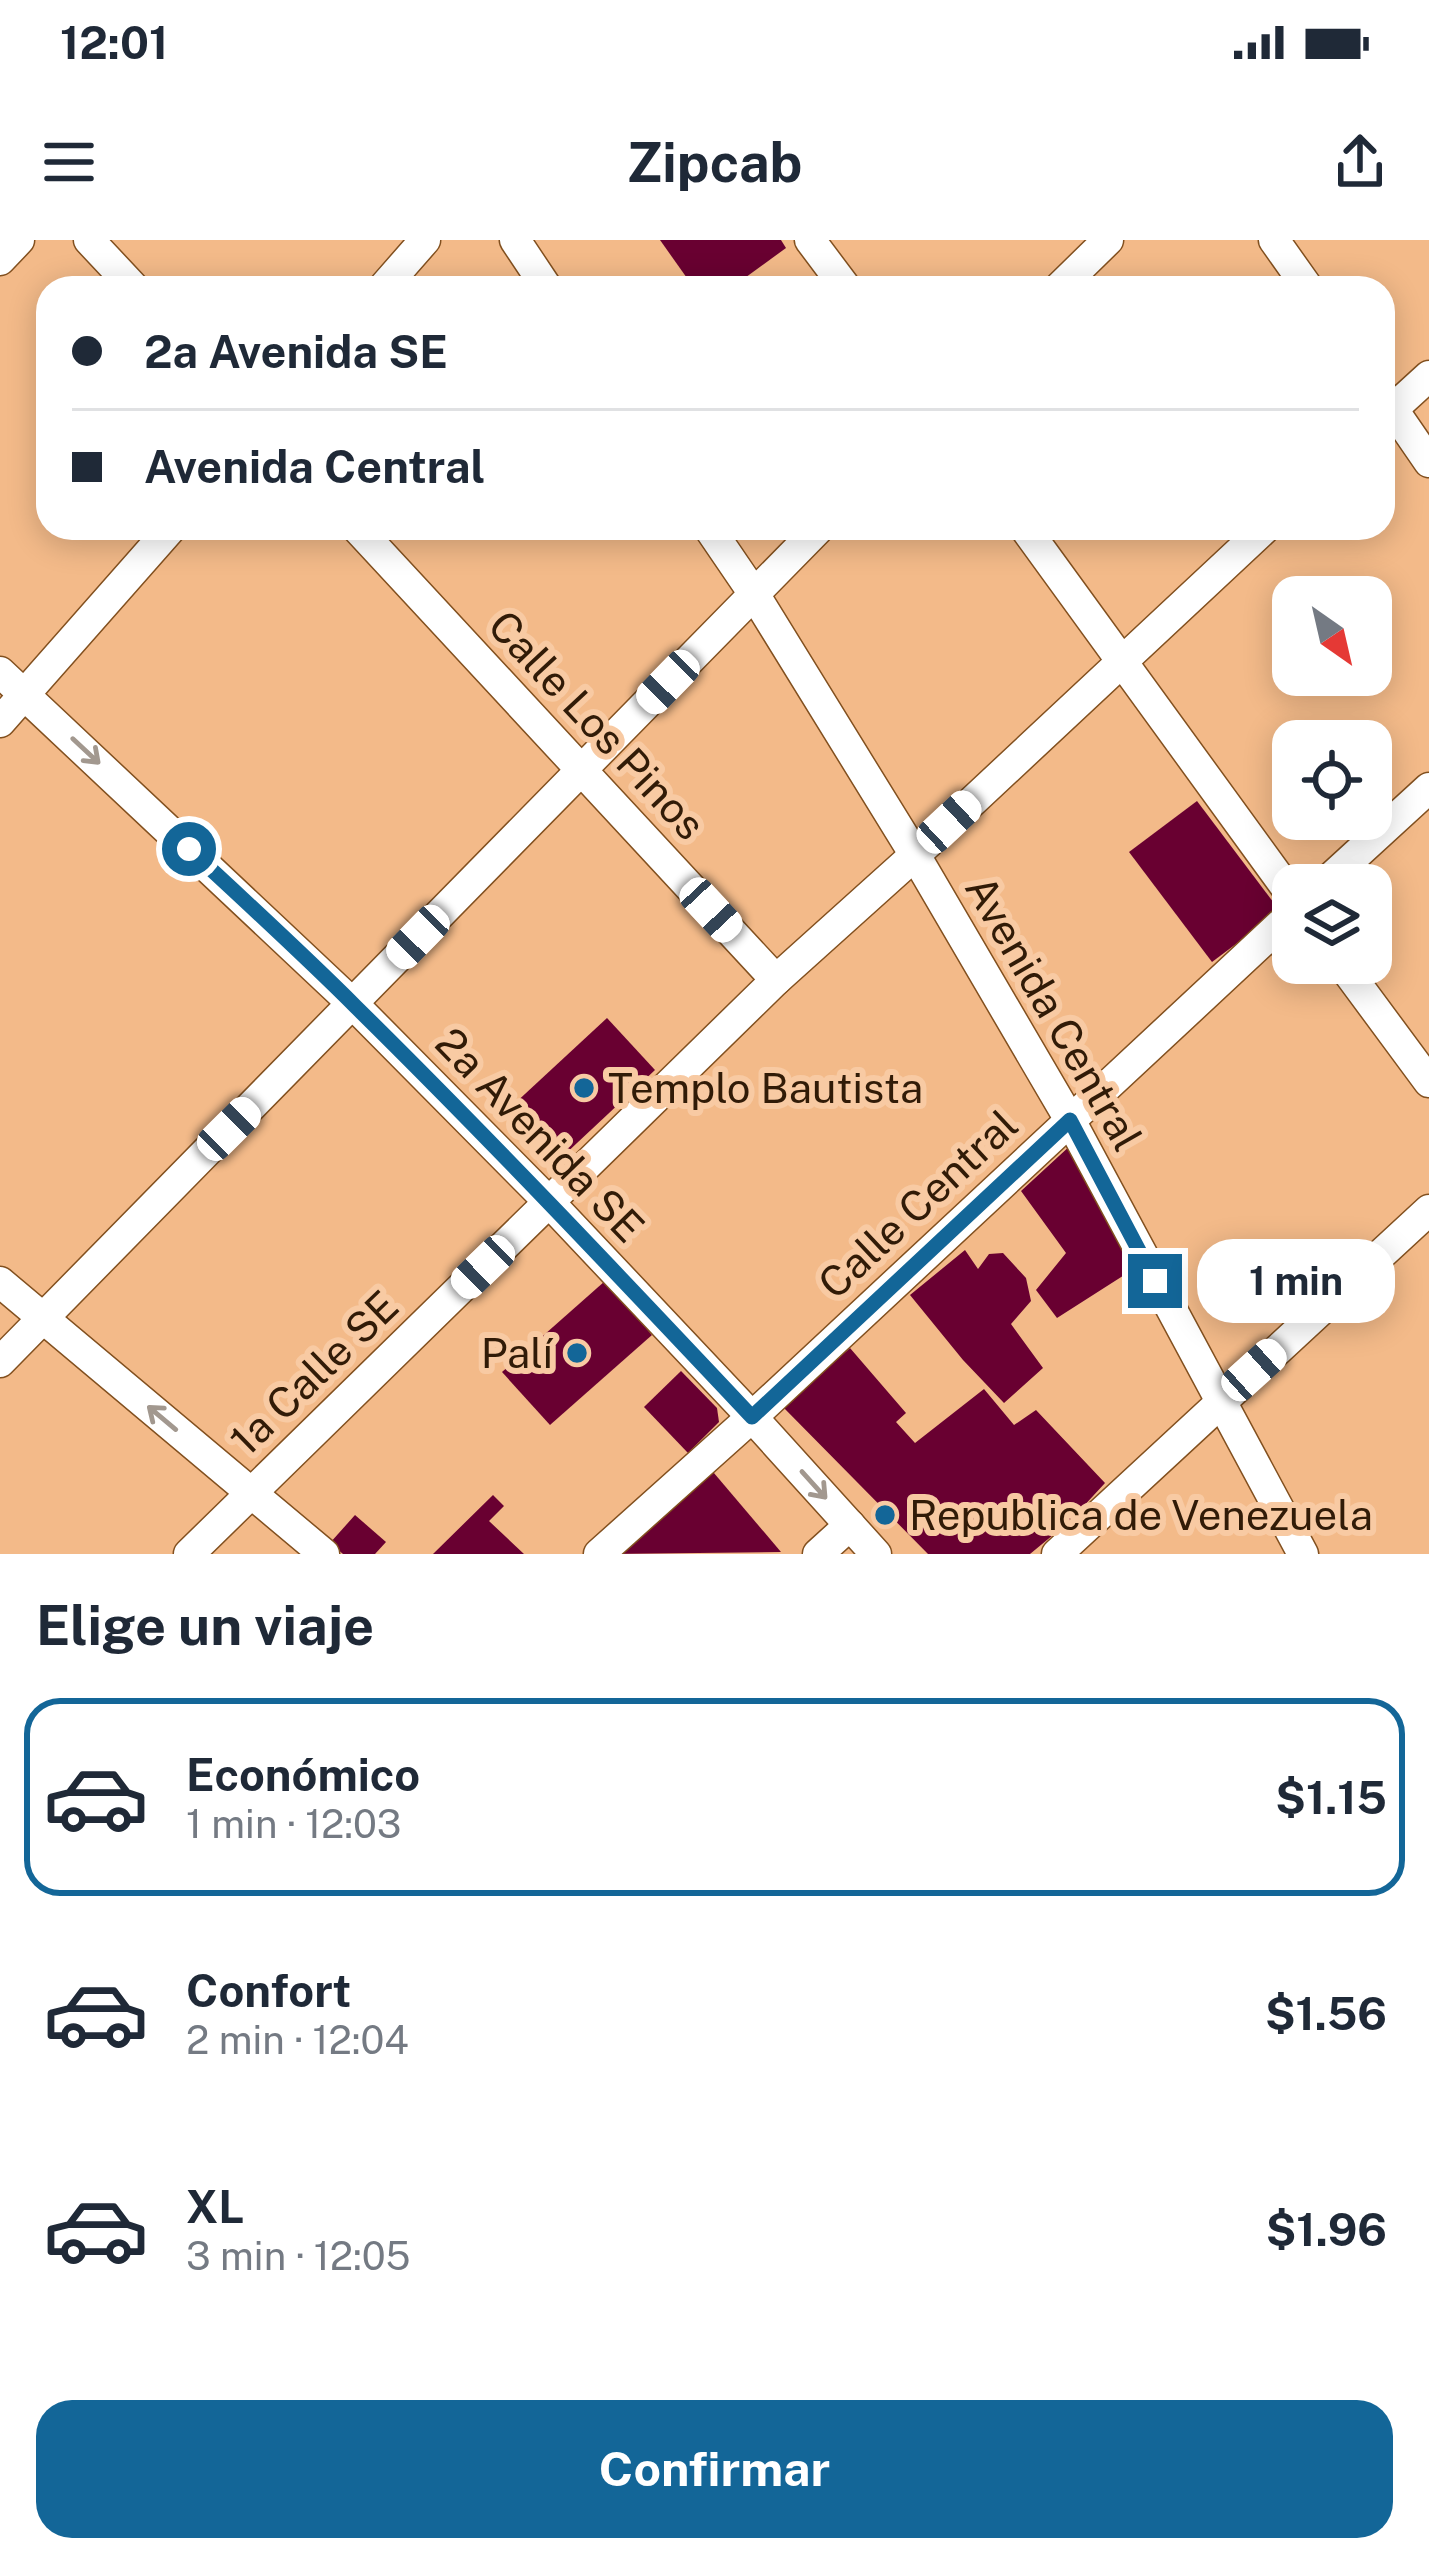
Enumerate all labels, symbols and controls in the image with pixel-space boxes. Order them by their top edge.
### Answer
text: 12:01 [60,16,168,69]
icon: menu [36,129,102,195]
icon: share [1327,129,1393,195]
text: Zipcab [627,131,802,194]
text: 2a Avenida SE [144,325,448,378]
text: Avenida Central [144,440,485,493]
north arrow [1272,576,1392,696]
map controls [1272,576,1392,984]
street label: Calle Los Pinos [479,600,716,849]
car [630,644,706,720]
button: locate [1272,720,1392,840]
one-way arrow [71,737,100,765]
car [910,784,988,860]
route start [162,822,216,876]
button: layers [1272,864,1392,984]
street label: Avenida Central [956,867,1153,1159]
car [673,871,749,949]
car [380,899,456,975]
street label: 2a Avenida SE [426,1018,654,1251]
place label: Templo Bautista [608,1063,923,1112]
marker: Templo Bautista [571,1075,597,1101]
car [191,1091,267,1167]
street label: Calle Central [808,1099,1027,1308]
car [445,1229,521,1305]
callout: 1 min [1197,1239,1395,1323]
route end [1128,1254,1182,1308]
text: 1 min [1249,1258,1343,1304]
street label: 1a Calle SE [220,1281,408,1465]
place label: Palí [481,1328,554,1377]
car [1215,1333,1293,1407]
marker: Palí [564,1340,590,1366]
one-way arrow [147,1405,178,1433]
one-way arrow [800,1470,827,1500]
place label: Republica de Venezuela [909,1490,1373,1539]
marker: Republica de Venezuela [872,1502,898,1528]
text: Elige un viaje [36,1594,374,1657]
icon: car [42,1743,150,1851]
text: Económico [186,1748,420,1801]
text: $1.15 [1275,1771,1387,1824]
text: 1 min · 12:03 [186,1801,401,1847]
icon: car [42,1959,150,2067]
text: Confort [186,1964,351,2017]
text: $1.56 [1265,1987,1387,2040]
text: 2 min · 12:04 [186,2017,409,2063]
icon: car [42,2175,150,2283]
text: XL [186,2180,244,2233]
text: $1.96 [1266,2203,1387,2256]
text: 3 min · 12:05 [186,2233,411,2279]
button: Confirmar [36,2400,1393,2538]

